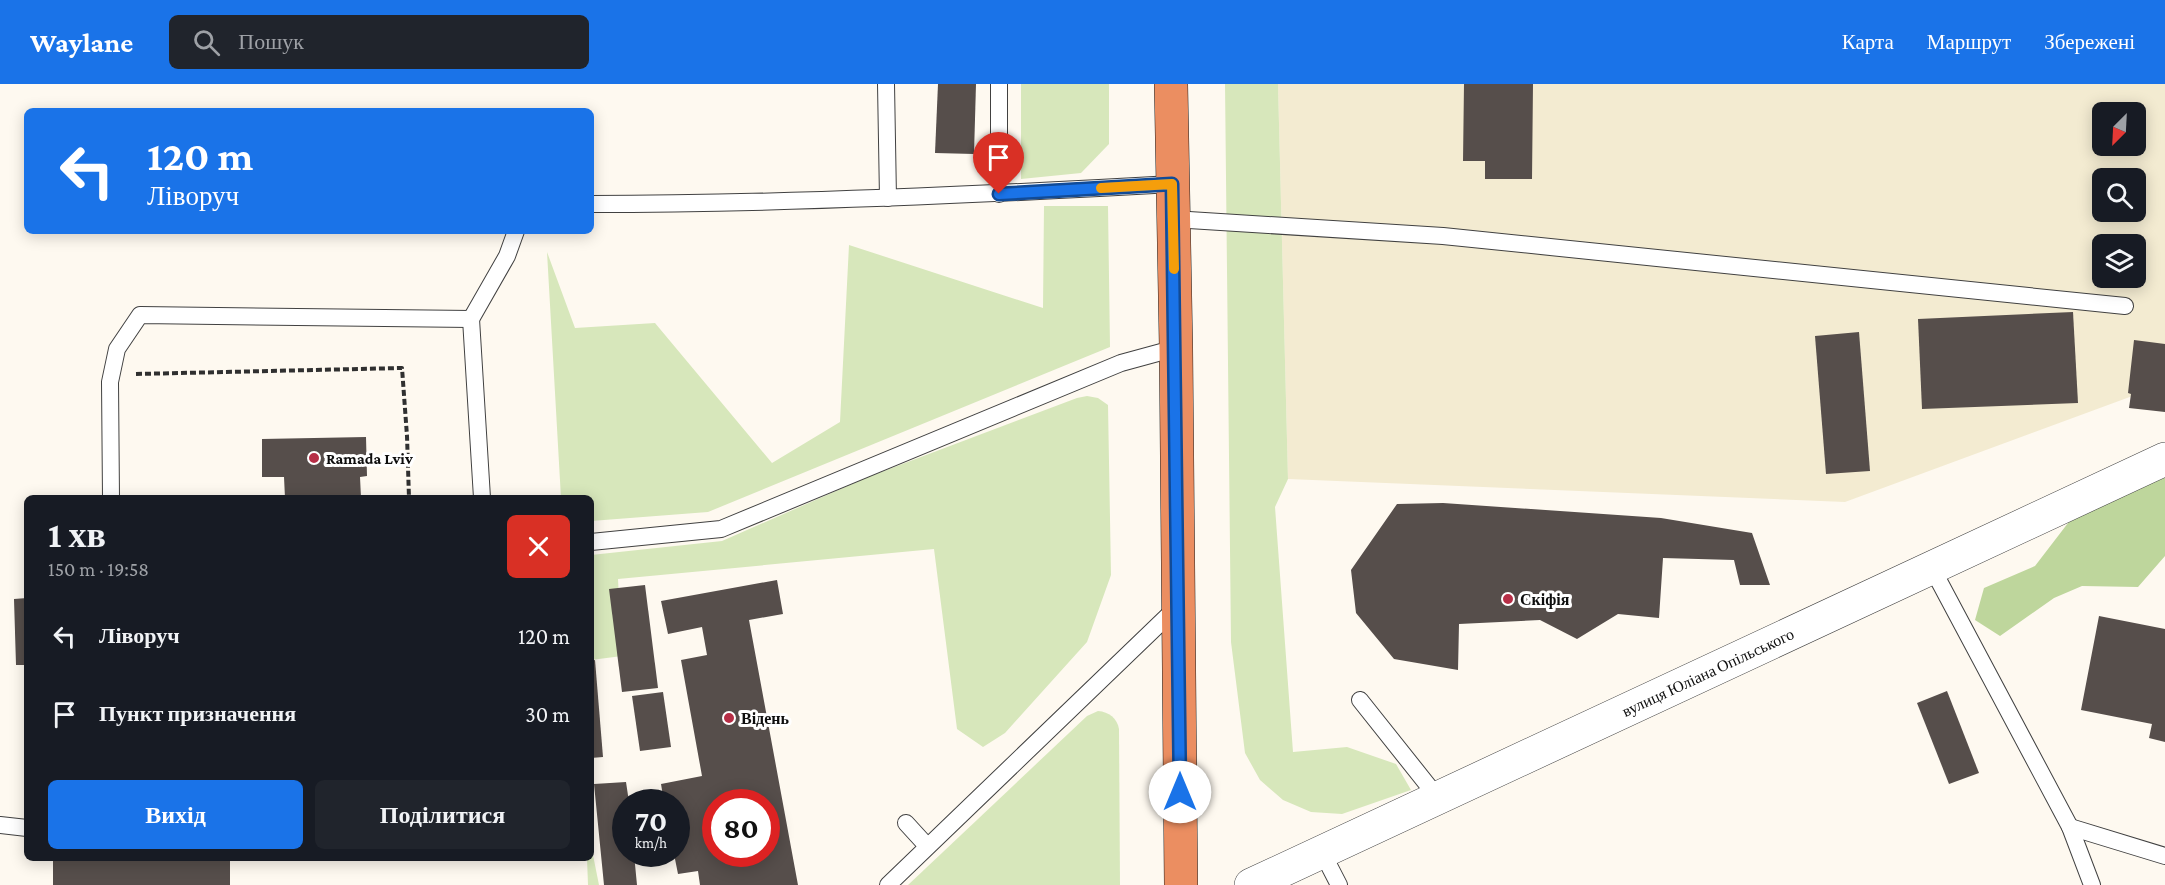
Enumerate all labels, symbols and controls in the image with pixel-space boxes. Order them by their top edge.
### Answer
search box [169,15,589,69]
icon: search [190,26,223,59]
text: Waylane [30,27,133,58]
text: Пошук [238,29,304,54]
text: Карта [1842,30,1894,54]
text: Маршрут [1927,30,2011,54]
text: Збережені [2044,30,2135,54]
north arrow [2092,102,2146,156]
map controls [2092,102,2146,288]
icon: left [48,132,126,210]
text: 120 m [147,132,253,179]
pin [973,132,1024,194]
icon: arrive [982,141,1015,174]
button: search [2092,168,2146,222]
text: Ліворуч [147,181,239,211]
button: layers [2092,234,2146,288]
place label: Ramada Lviv [326,450,413,467]
marker: Ramada Lviv [307,451,321,465]
text: 1 хв [48,515,106,555]
button: close [507,515,570,578]
text: 150 m · 19:58 [48,558,149,580]
place label: Скіфія [1520,591,1570,609]
marker: Скіфія [1501,592,1515,606]
icon: left [48,620,81,653]
text: Ліворуч [99,623,180,648]
text: 120 m [518,624,570,649]
street label: вулиця Юліана Опільського [1619,625,1796,719]
icon: arrive [48,698,81,731]
text: Пункт призначення [99,701,296,726]
text: 30 m [525,702,570,727]
place label: Відень [741,710,790,727]
marker: Відень [722,711,736,725]
position arrow [1148,760,1212,824]
button: Вихід [48,780,303,849]
button: Поділитися [315,780,570,849]
speed limit sign: 80 [702,789,780,867]
text: 70 [635,804,667,837]
text: km/h [635,835,667,851]

